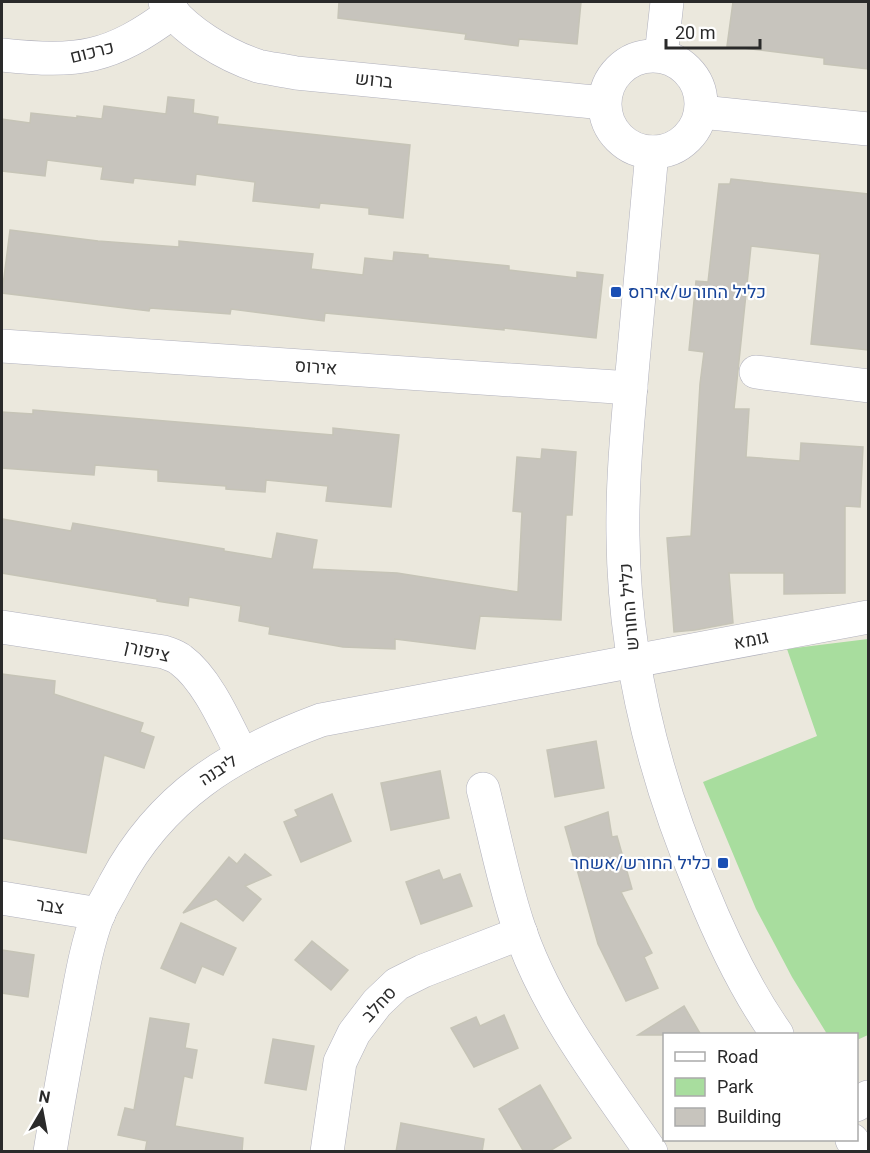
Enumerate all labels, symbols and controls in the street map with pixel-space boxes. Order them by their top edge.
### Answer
scale bar [666,12,760,50]
text: 20 m [675,22,715,43]
street label: כרכום [68,36,116,67]
street label: ברוש [354,67,395,92]
place label: כליל החורש/אירוס [628,281,766,302]
marker: כליל החורש/אירוס [609,285,623,299]
street label: אירוס [294,355,338,378]
street label: כליל החורש [614,562,643,652]
street label: גומא [732,626,770,653]
street label: ציפורן [122,635,172,666]
street label: ליבנה [195,750,241,790]
place label: כליל החורש/אשחר [570,852,711,873]
marker: כליל החורש/אשחר [716,856,730,870]
street label: צבר [35,893,66,918]
street label: סחלב [357,981,400,1026]
legend [663,1033,858,1141]
text: Road [717,1046,758,1067]
text: Park [717,1076,754,1097]
north arrow [12,1081,72,1141]
text: N [37,1086,52,1107]
text: Building [717,1106,781,1127]

